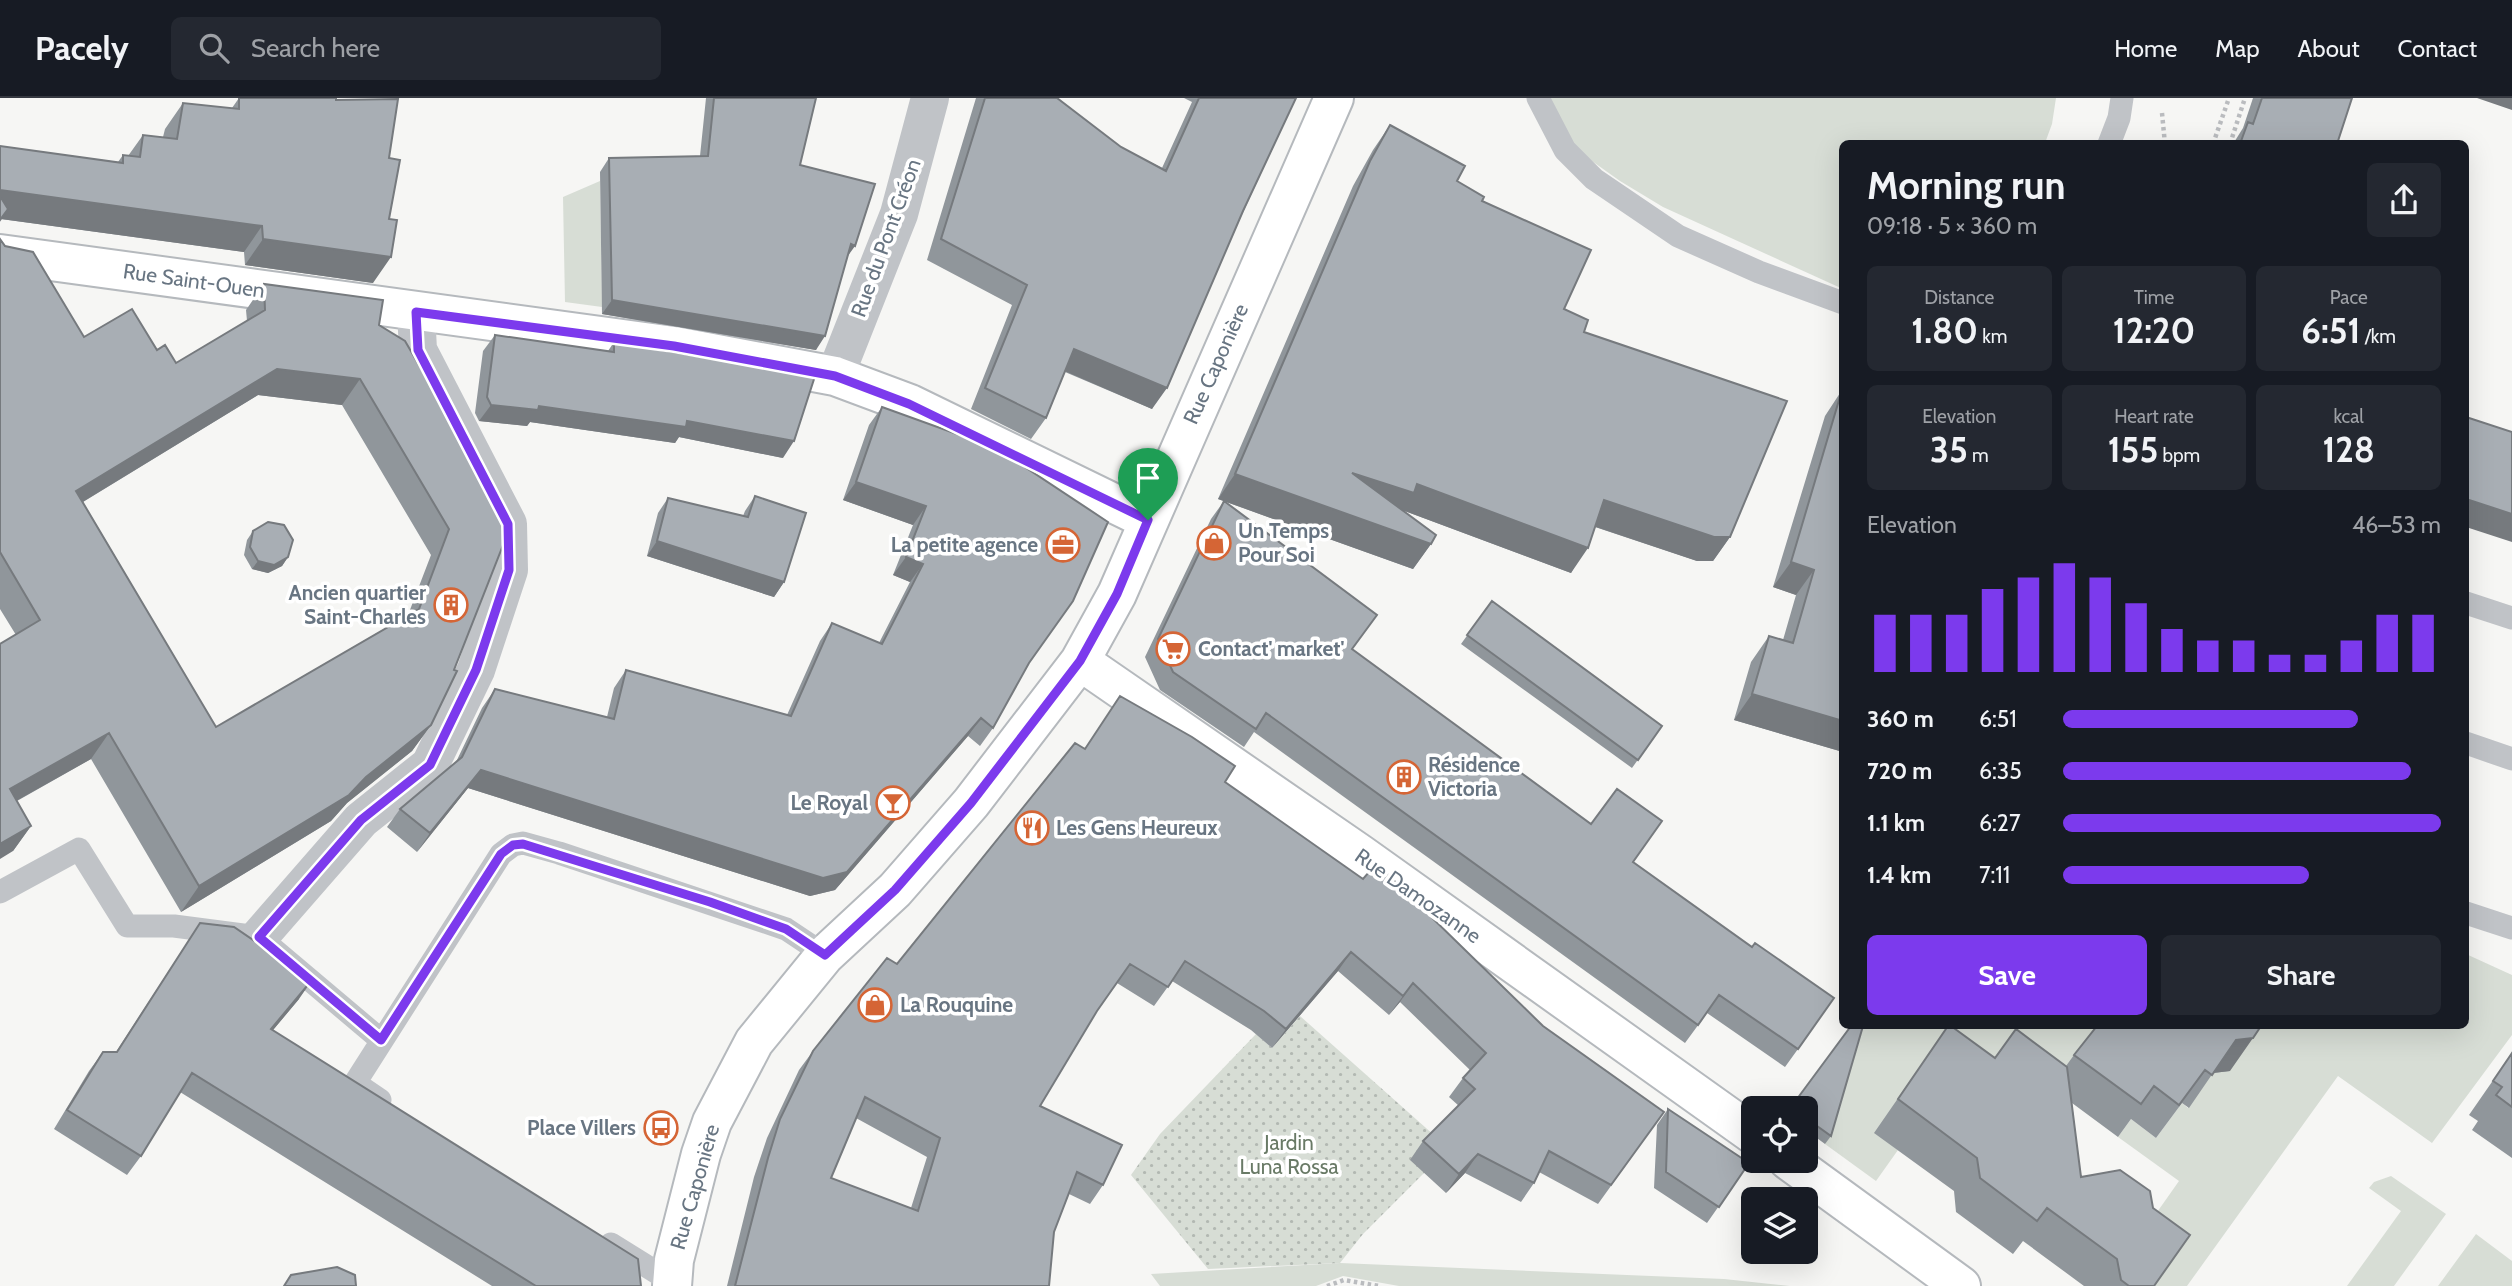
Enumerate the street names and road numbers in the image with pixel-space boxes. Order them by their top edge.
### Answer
street label: Rue du Pont Créon [845,155,926,320]
street label: Rue Saint-Ouen [122,258,267,303]
street label: Rue Caponière [1178,299,1253,428]
street label: Rue Damozanne [1350,843,1486,948]
street label: Rue Caponière [665,1121,724,1252]

